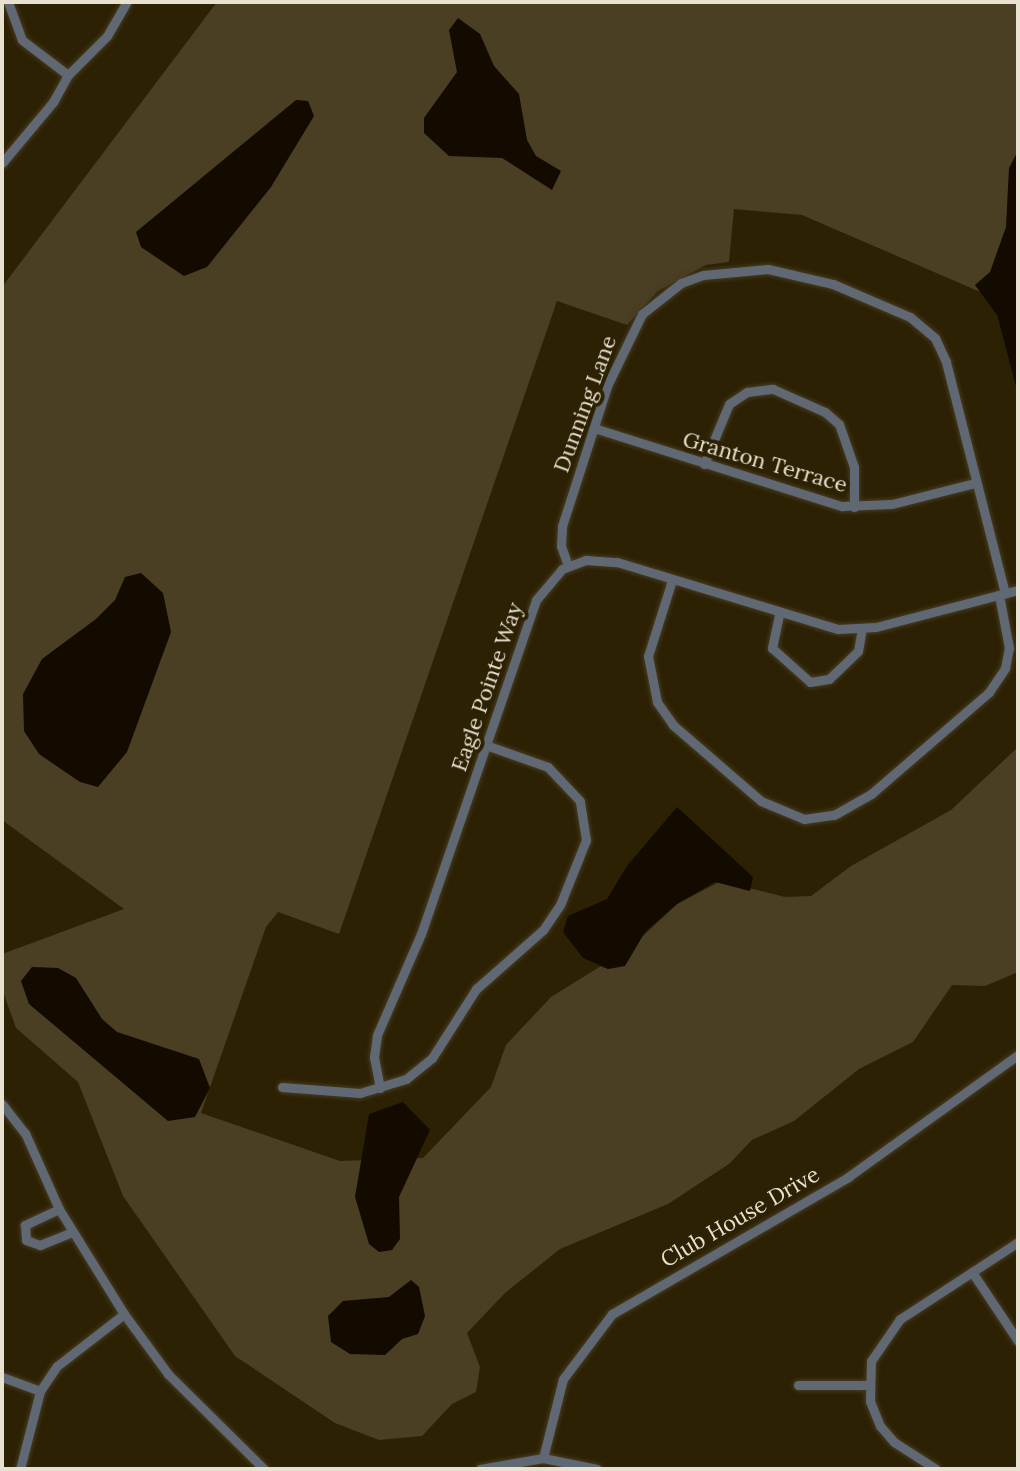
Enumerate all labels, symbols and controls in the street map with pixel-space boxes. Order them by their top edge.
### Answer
street label: Dunning Lane [548,332,622,476]
street label: Granton Terrace [680,426,850,498]
street label: Eagle Pointe Way [446,599,528,775]
street label: Club House Drive [656,1161,824,1273]

